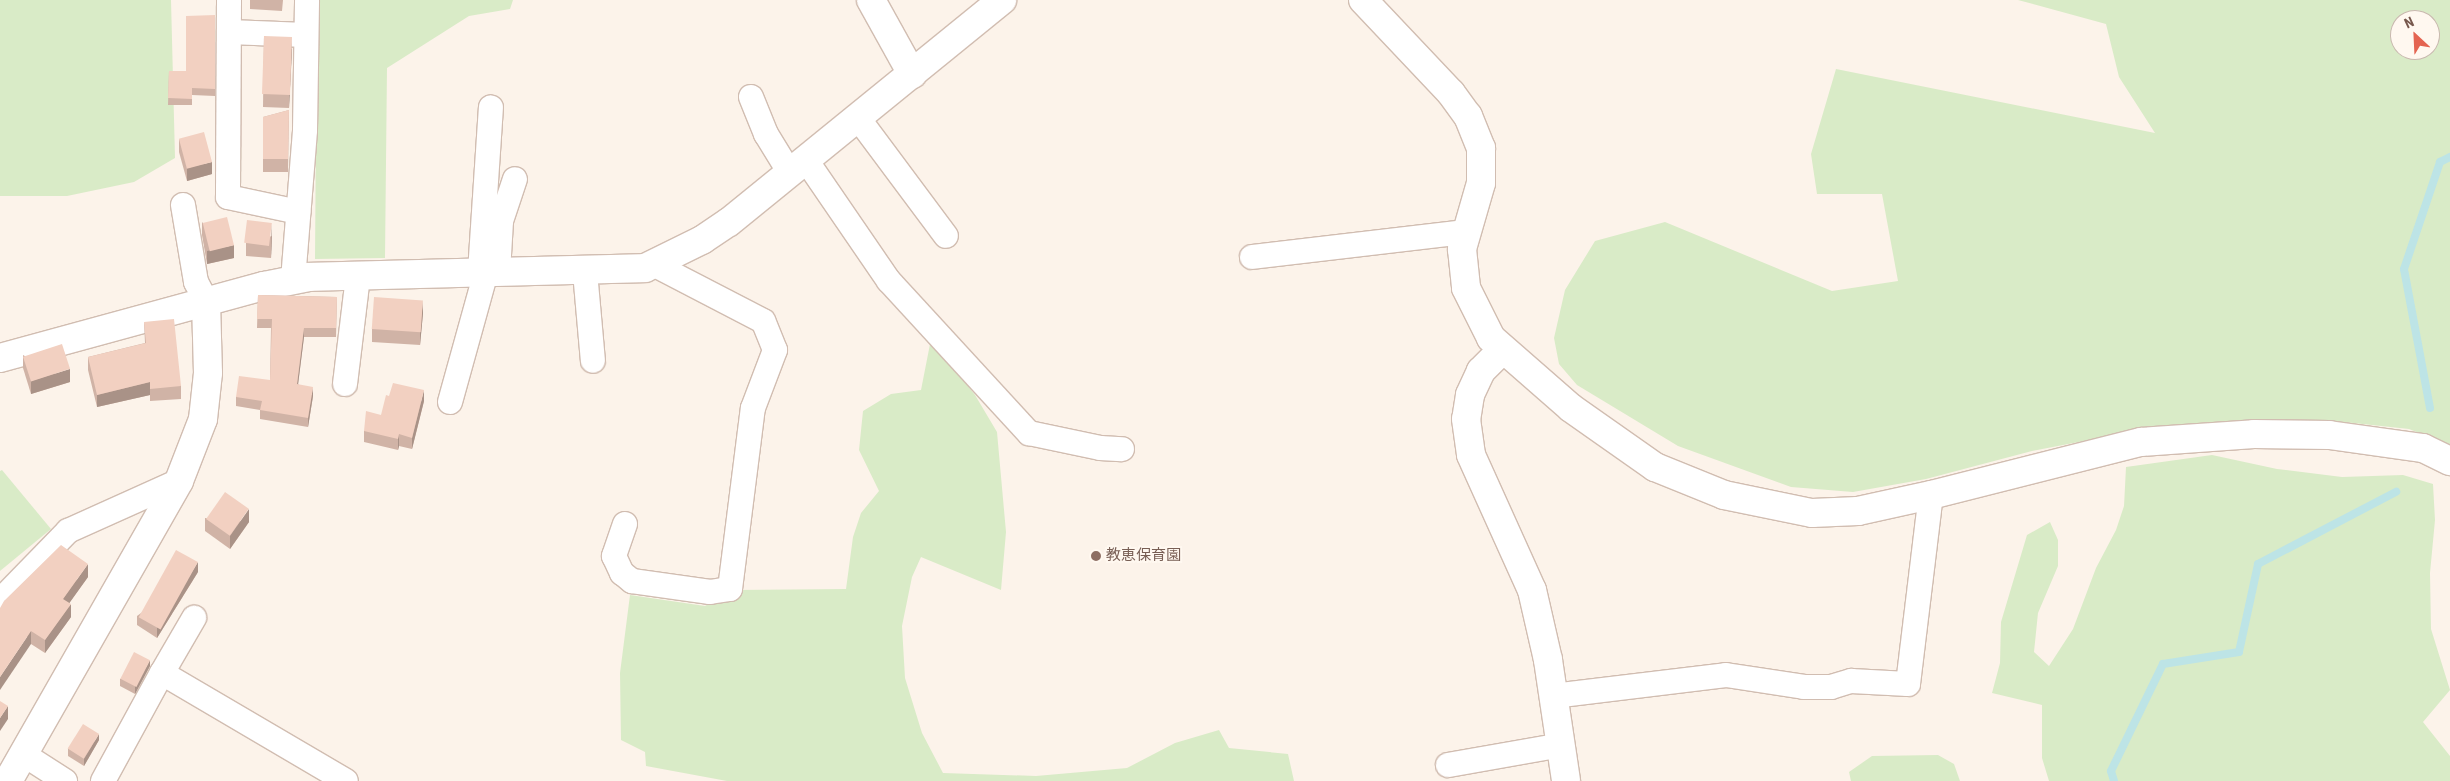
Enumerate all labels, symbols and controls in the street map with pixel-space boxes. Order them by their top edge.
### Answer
north arrow [2390,10,2440,60]
text: N [2402,13,2416,31]
place label: 教恵保育園 [1106,547,1181,565]
marker: 教恵保育園 [1090,550,1102,562]

